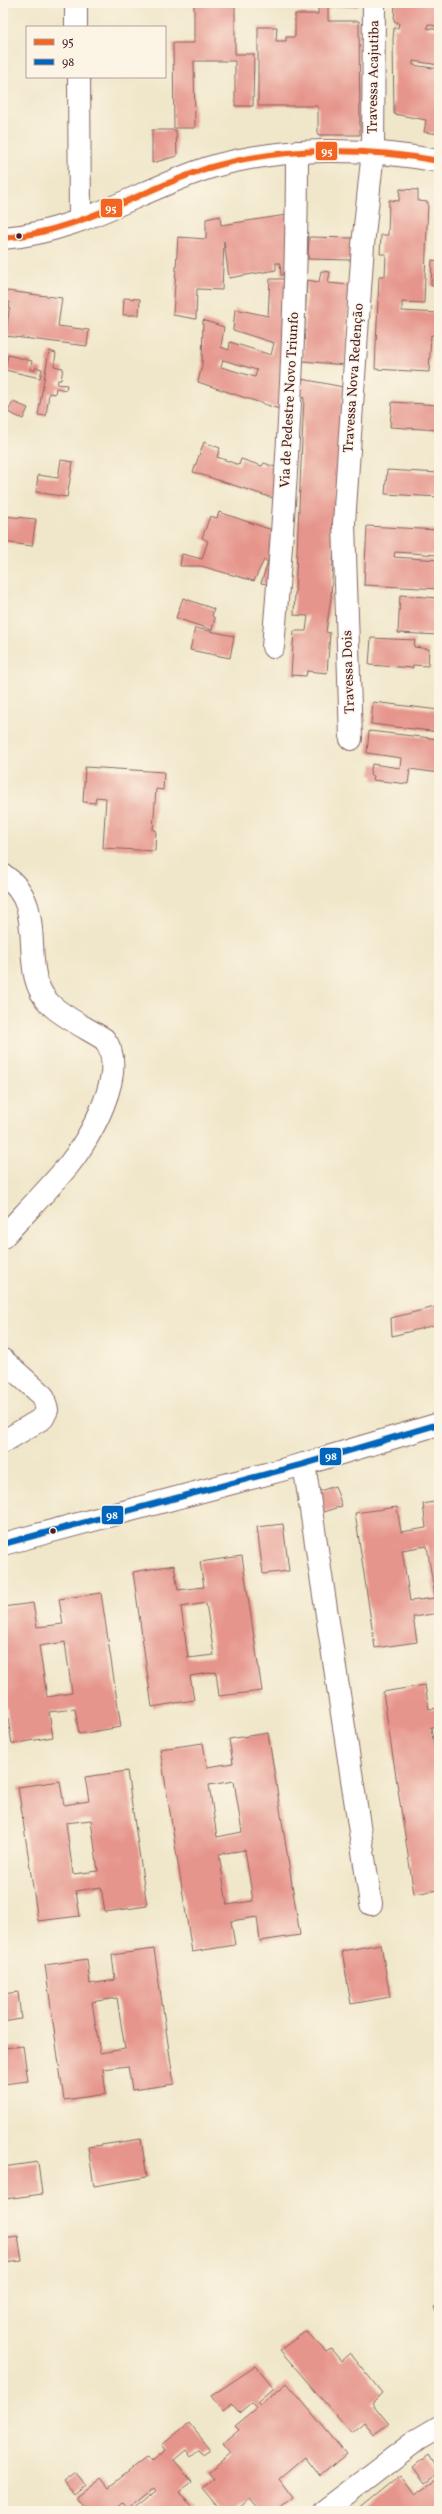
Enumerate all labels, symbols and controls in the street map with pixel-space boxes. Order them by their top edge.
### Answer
street label: Travessa Acajutiba [364,20,384,134]
legend [26,26,166,78]
text: 95 [62,35,74,51]
text: 98 [62,55,74,71]
line badge: 95 [315,141,338,161]
text: 95 [321,145,333,160]
line badge: 95 [100,198,123,218]
text: 95 [105,202,117,217]
unlabelled marker [14,231,24,241]
street label: Travessa Nova Redenção [339,302,369,454]
street label: Via de Pedestre Novo Triunfo [276,311,304,489]
street label: Travessa Dois [338,630,360,714]
line badge: 98 [319,1447,342,1466]
text: 98 [325,1450,337,1465]
line badge: 98 [101,1505,124,1525]
text: 98 [106,1509,118,1524]
unlabelled marker [48,1526,58,1536]

